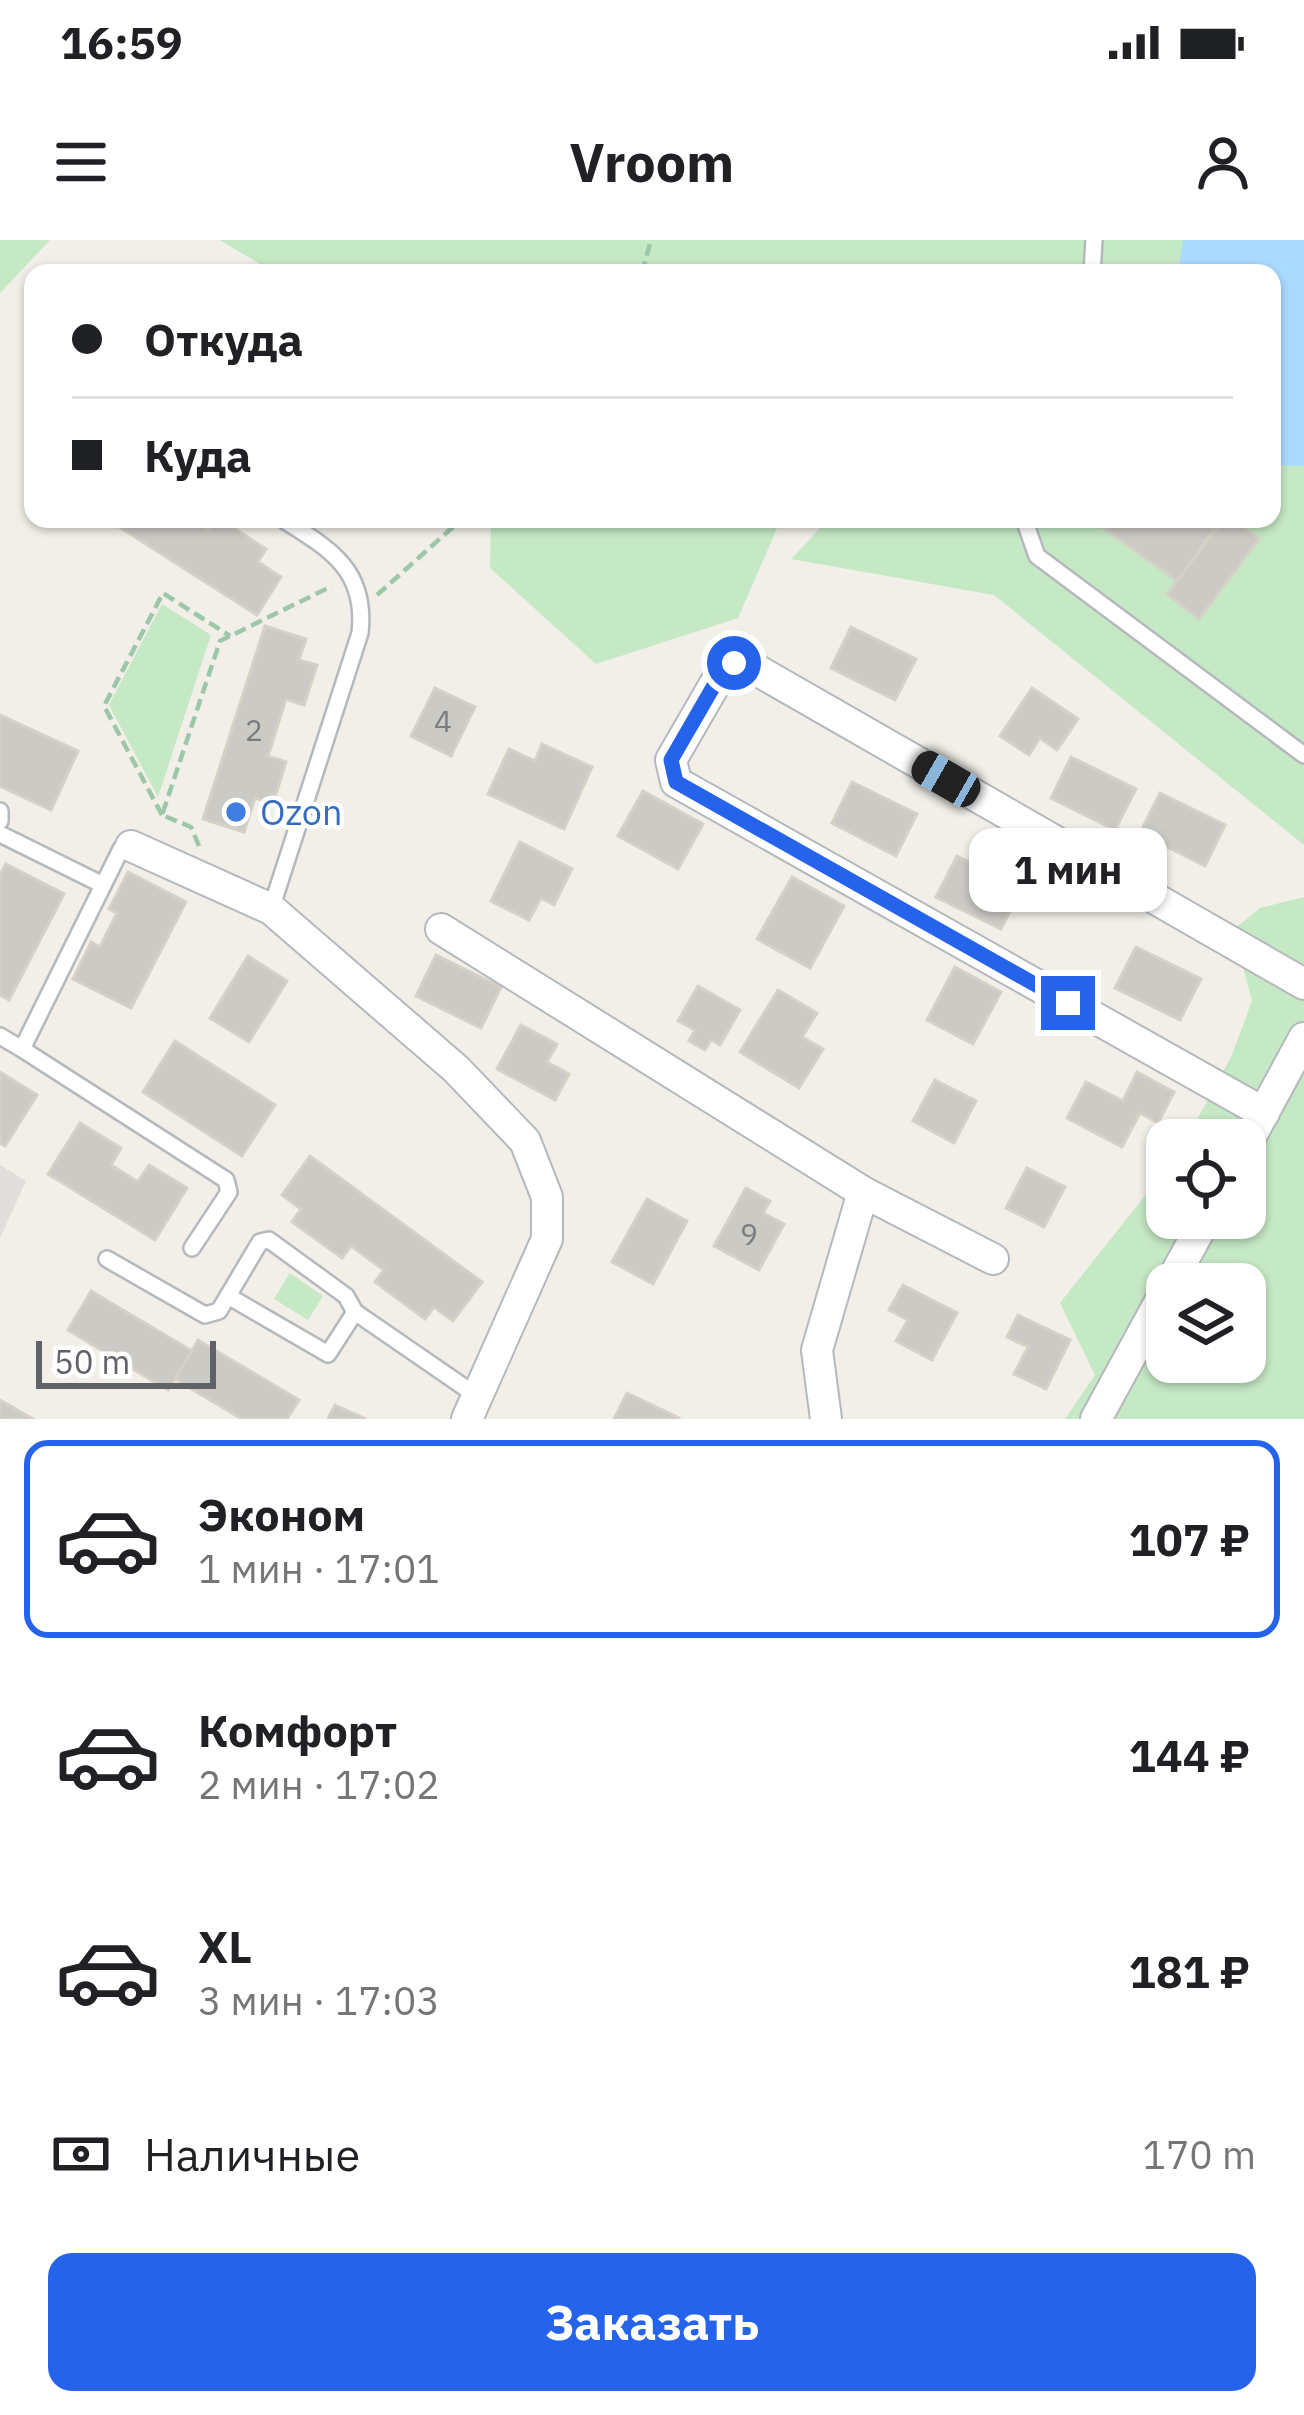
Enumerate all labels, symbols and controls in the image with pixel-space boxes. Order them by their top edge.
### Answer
text: 16:59 [60,13,183,71]
text: Vroom [570,127,734,197]
icon: menu [48,129,114,195]
icon: person [1190,129,1256,195]
text: Откуда [144,310,303,368]
text: Куда [144,426,252,484]
route start [707,636,761,690]
house number: 4 [434,701,452,740]
house number: 2 [245,710,263,749]
car [906,745,986,813]
place label: Ozon [260,788,342,835]
marker: Ozon [223,799,249,825]
callout: 1 мин [969,829,1167,913]
text: 1 мин [1014,844,1122,895]
route end [1041,976,1095,1030]
map controls [1146,1119,1266,1383]
button: locate [1146,1119,1266,1239]
house number: 9 [740,1214,758,1253]
button: layers [1146,1263,1266,1383]
scale bar [36,1335,216,1388]
text: 50 m [54,1340,130,1383]
icon: car [54,1485,162,1593]
text: Эконом [198,1485,365,1543]
text: 107 ₽ [1129,1510,1250,1568]
text: 1 мин · 17:01 [198,1543,440,1594]
icon: car [54,1701,162,1809]
text: Комфорт [198,1701,397,1759]
text: 144 ₽ [1129,1726,1250,1784]
text: 2 мин · 17:02 [198,1759,440,1810]
icon: car [54,1917,162,2025]
text: XL [198,1917,252,1975]
text: 181 ₽ [1129,1942,1250,2000]
text: 3 мин · 17:03 [198,1975,440,2026]
icon: cash [48,2121,114,2187]
text: Наличные [144,2125,360,2183]
text: 170 m [1143,2129,1256,2180]
button: Заказать [48,2253,1256,2391]

